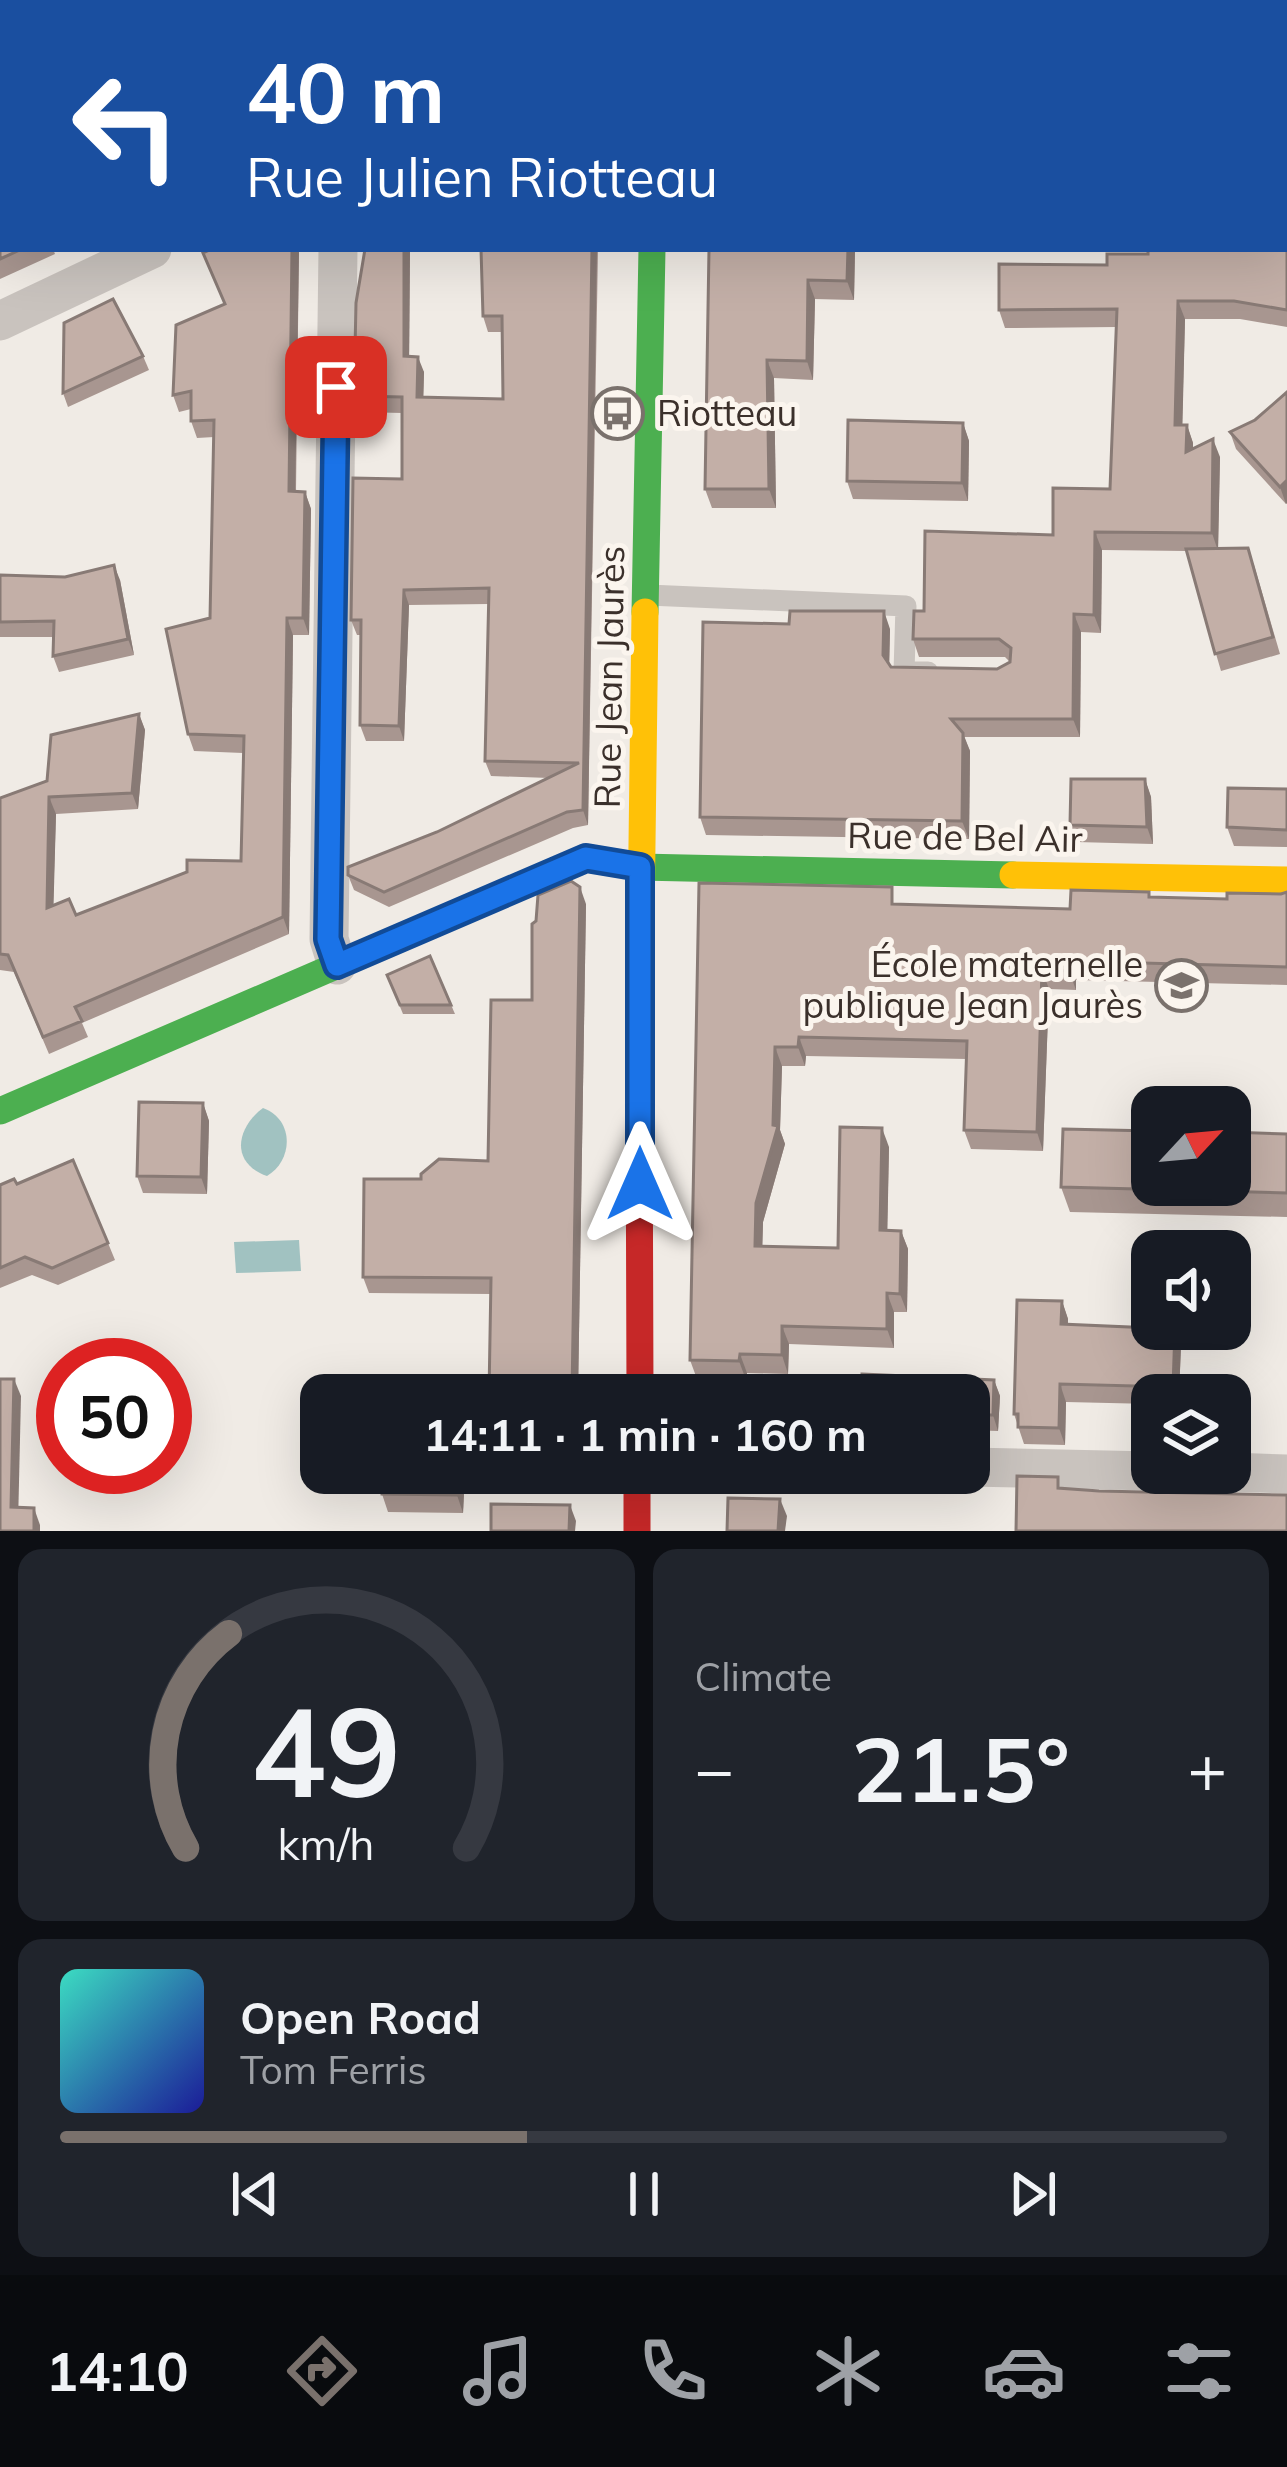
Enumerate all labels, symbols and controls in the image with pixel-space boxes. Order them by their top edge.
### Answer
text: 40 m [246,39,445,144]
icon: left [48,48,204,204]
text: Rue Julien Riotteau [246,143,718,211]
pin [285,336,387,438]
icon: arrive [303,354,369,420]
bus stop icon: Riotteau [590,385,646,441]
place label: Riotteau [657,390,797,435]
street label: Rue Jean Jaurès [584,545,633,809]
street label: Rue de Bel Air [847,812,1083,861]
place label: École maternelle publique Jean Jaurès [803,941,1143,1027]
school or university icon: École maternelle publique Jean Jaurès [1154,957,1210,1013]
north arrow [1131,1086,1251,1206]
map controls [1131,1086,1251,1494]
position arrow [577,1121,703,1247]
button: sound [1131,1230,1251,1350]
speed limit sign: 50 [36,1338,192,1494]
button: layers [1131,1374,1251,1494]
text: 14:11 · 1 min · 160 m [423,1406,867,1462]
text: Climate [695,1652,832,1701]
text: 49 [251,1672,401,1828]
text: 21.5° [852,1712,1070,1825]
text: − [695,1727,734,1810]
text: + [1187,1727,1227,1810]
text: km/h [278,1817,375,1871]
text: Open Road [240,1989,481,2045]
text: Tom Ferris [240,2045,427,2094]
icon: previous [222,2161,288,2227]
icon: pause [611,2161,677,2227]
icon: next [1000,2161,1066,2227]
icon: directions [280,2329,364,2413]
icon: music [456,2329,540,2413]
icon: phone [631,2329,715,2413]
icon: climate [806,2329,890,2413]
icon: car [982,2329,1066,2413]
icon: filters [1157,2329,1241,2413]
text: 14:10 [46,2337,189,2405]

